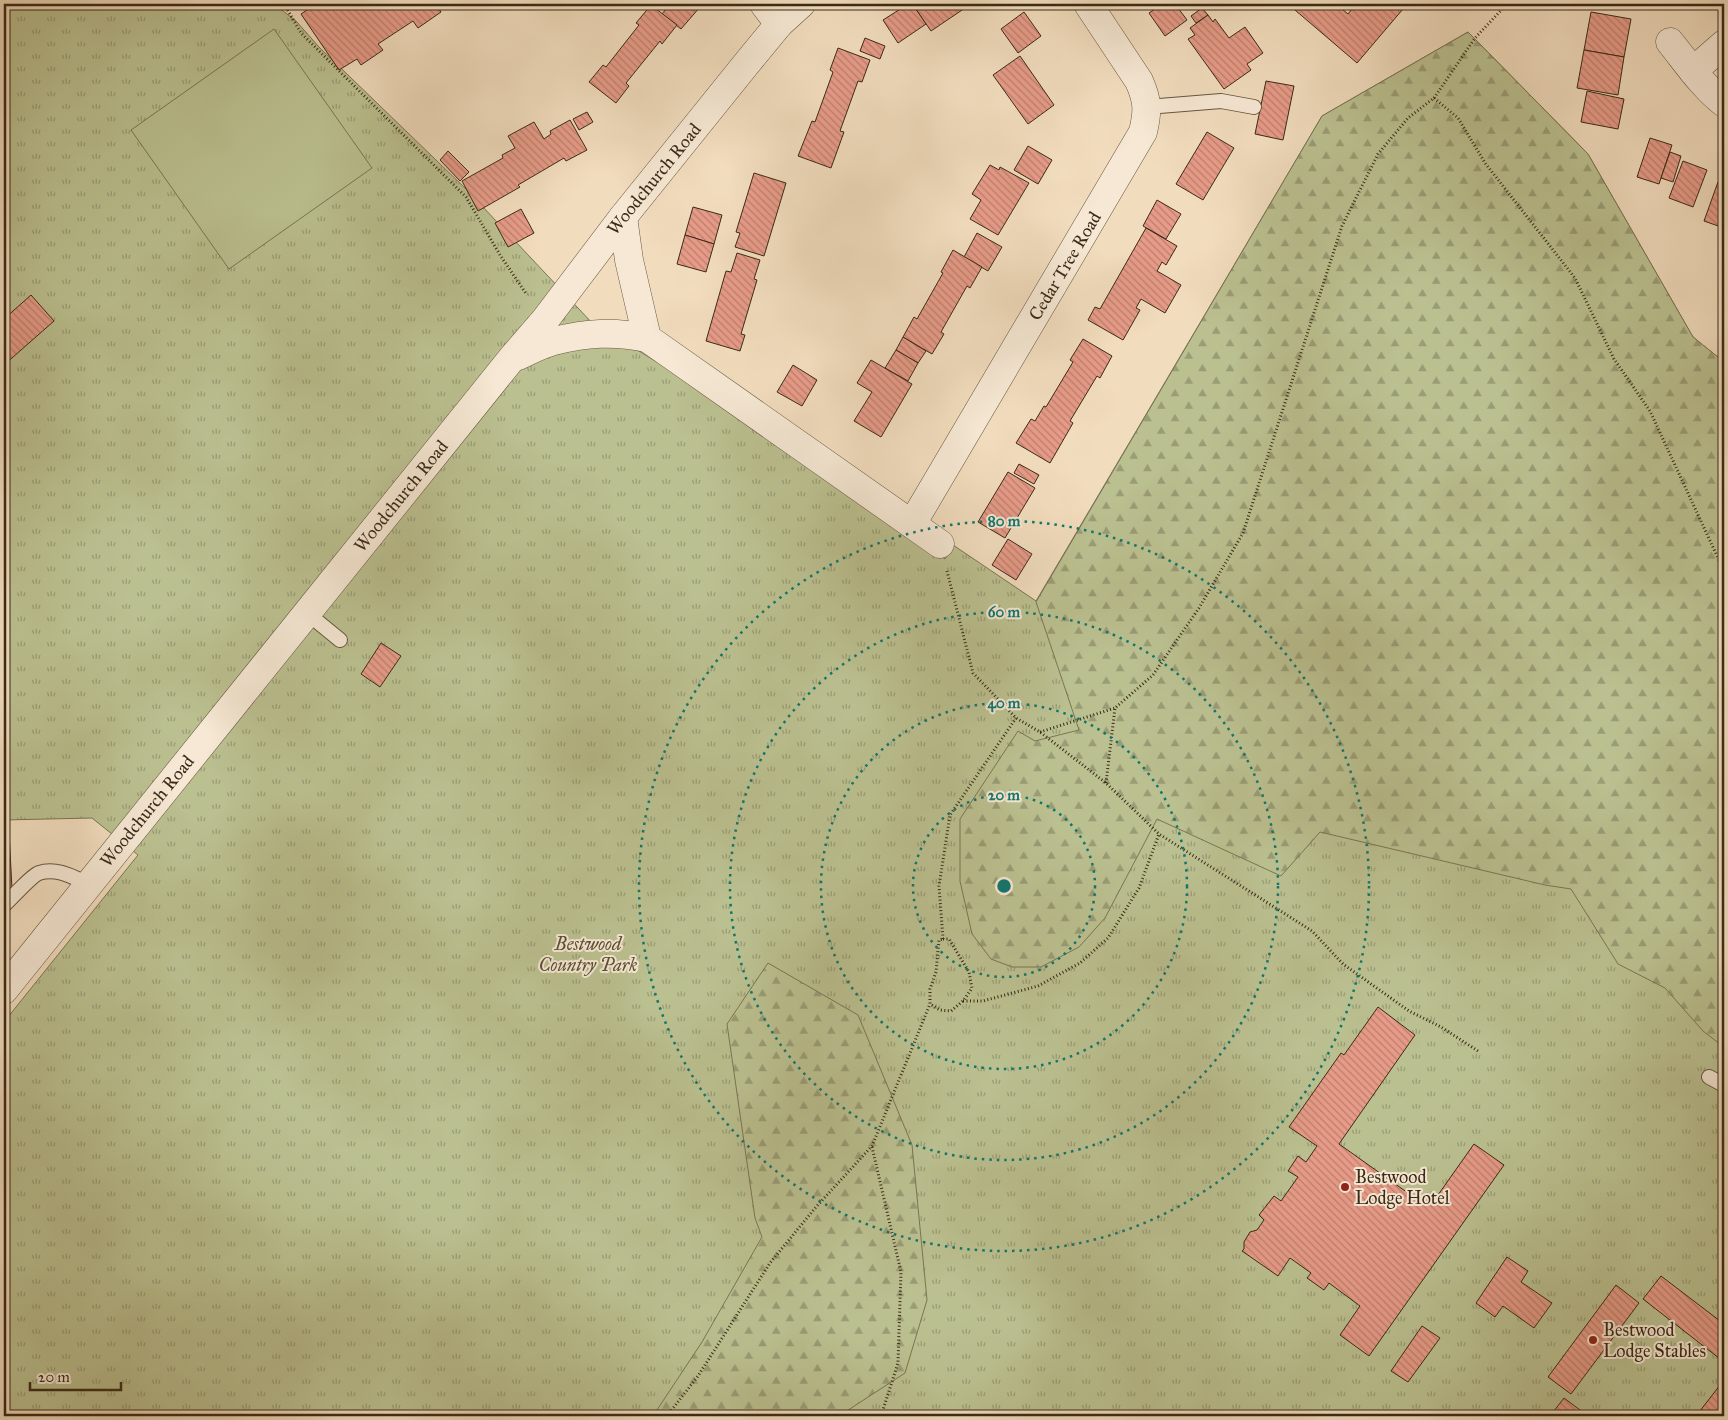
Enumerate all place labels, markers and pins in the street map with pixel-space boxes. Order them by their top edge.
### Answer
centre of rings [995,877,1013,895]
place label: Bestwood Lodge Hotel [1355,1166,1450,1210]
marker: Bestwood Lodge Hotel [1339,1181,1351,1193]
place label: Bestwood Lodge Stables [1603,1319,1706,1363]
marker: Bestwood Lodge Stables [1587,1334,1599,1346]

